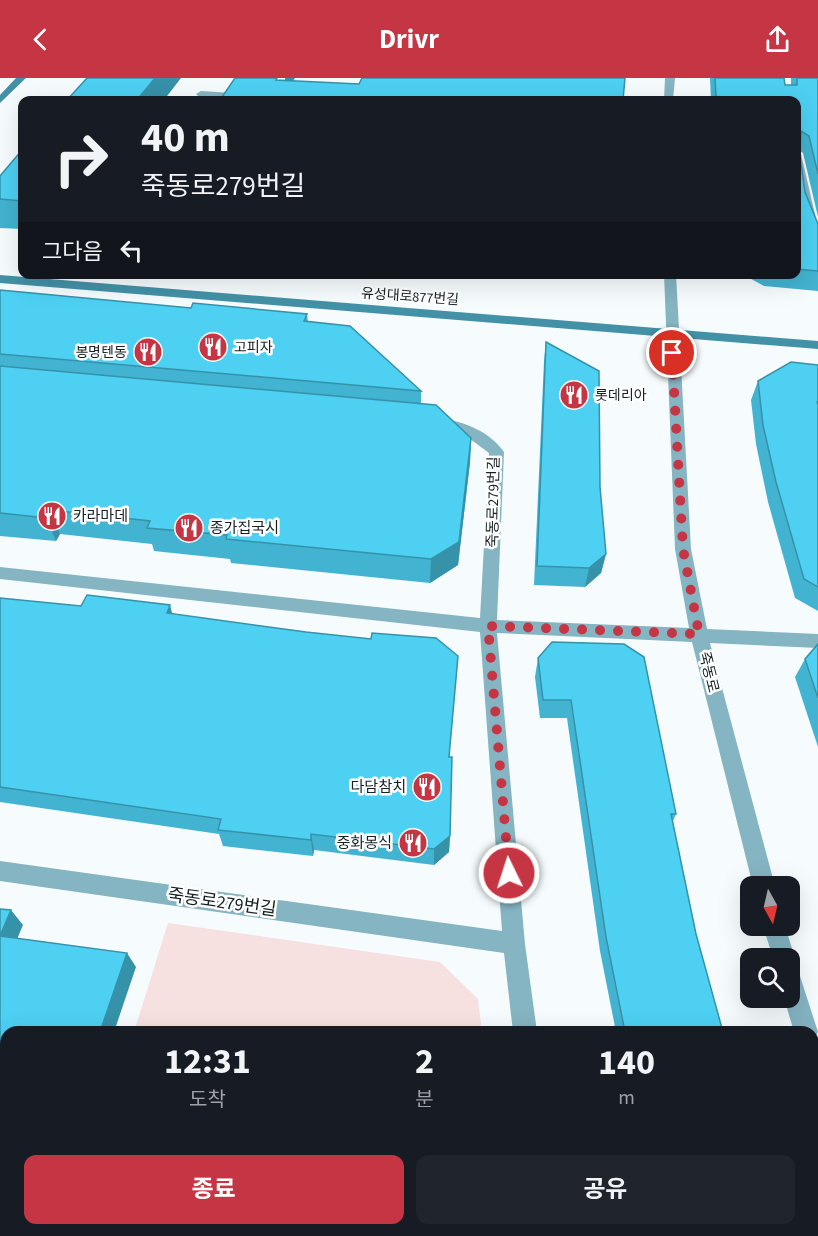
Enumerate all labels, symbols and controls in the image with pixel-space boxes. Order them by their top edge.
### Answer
text: Drivr [379,20,439,59]
icon: back [24,23,57,56]
icon: share [761,23,794,56]
text: 40 m [141,108,230,168]
icon: right [42,120,120,198]
text: 죽동로279번길 [141,167,305,206]
icon: left [115,234,148,267]
text: 그다음 [42,236,103,268]
street label: 유성대로877번길 [360,284,460,310]
pin [646,327,697,378]
restaurant icon: 고피자 [197,331,229,363]
restaurant icon: 봉명텐동 [132,336,164,368]
icon: arrive [655,336,688,369]
place label: 고피자 [234,338,273,358]
place label: 봉명텐동 [75,343,127,363]
restaurant icon: 롯데리아 [558,379,590,411]
place label: 롯데리아 [595,386,647,406]
street label: 죽동로279번길 [482,456,505,548]
restaurant icon: 카라마데 [36,500,68,532]
place label: 카라마데 [73,506,128,527]
restaurant icon: 종가집국시 [173,512,205,544]
place label: 종가집국시 [210,518,279,539]
street label: 죽동로 [693,649,724,695]
restaurant icon: 다담참치 [411,771,443,803]
place label: 다담참치 [351,777,406,798]
restaurant icon: 중화몽식 [397,827,429,859]
place label: 중화몽식 [337,833,392,854]
position arrow [477,841,541,905]
north arrow [740,876,800,936]
map controls [740,876,800,1008]
street label: 죽동로279번길 [166,882,278,923]
button: search [740,948,800,1008]
text: 12:31 [164,1036,251,1087]
text: 2 [415,1036,434,1087]
text: 140 [598,1037,655,1088]
text: m [618,1084,635,1112]
text: 도착 [189,1086,226,1114]
text: 분 [415,1086,434,1114]
button: 종료 [24,1155,404,1224]
button: 공유 [416,1155,795,1224]

